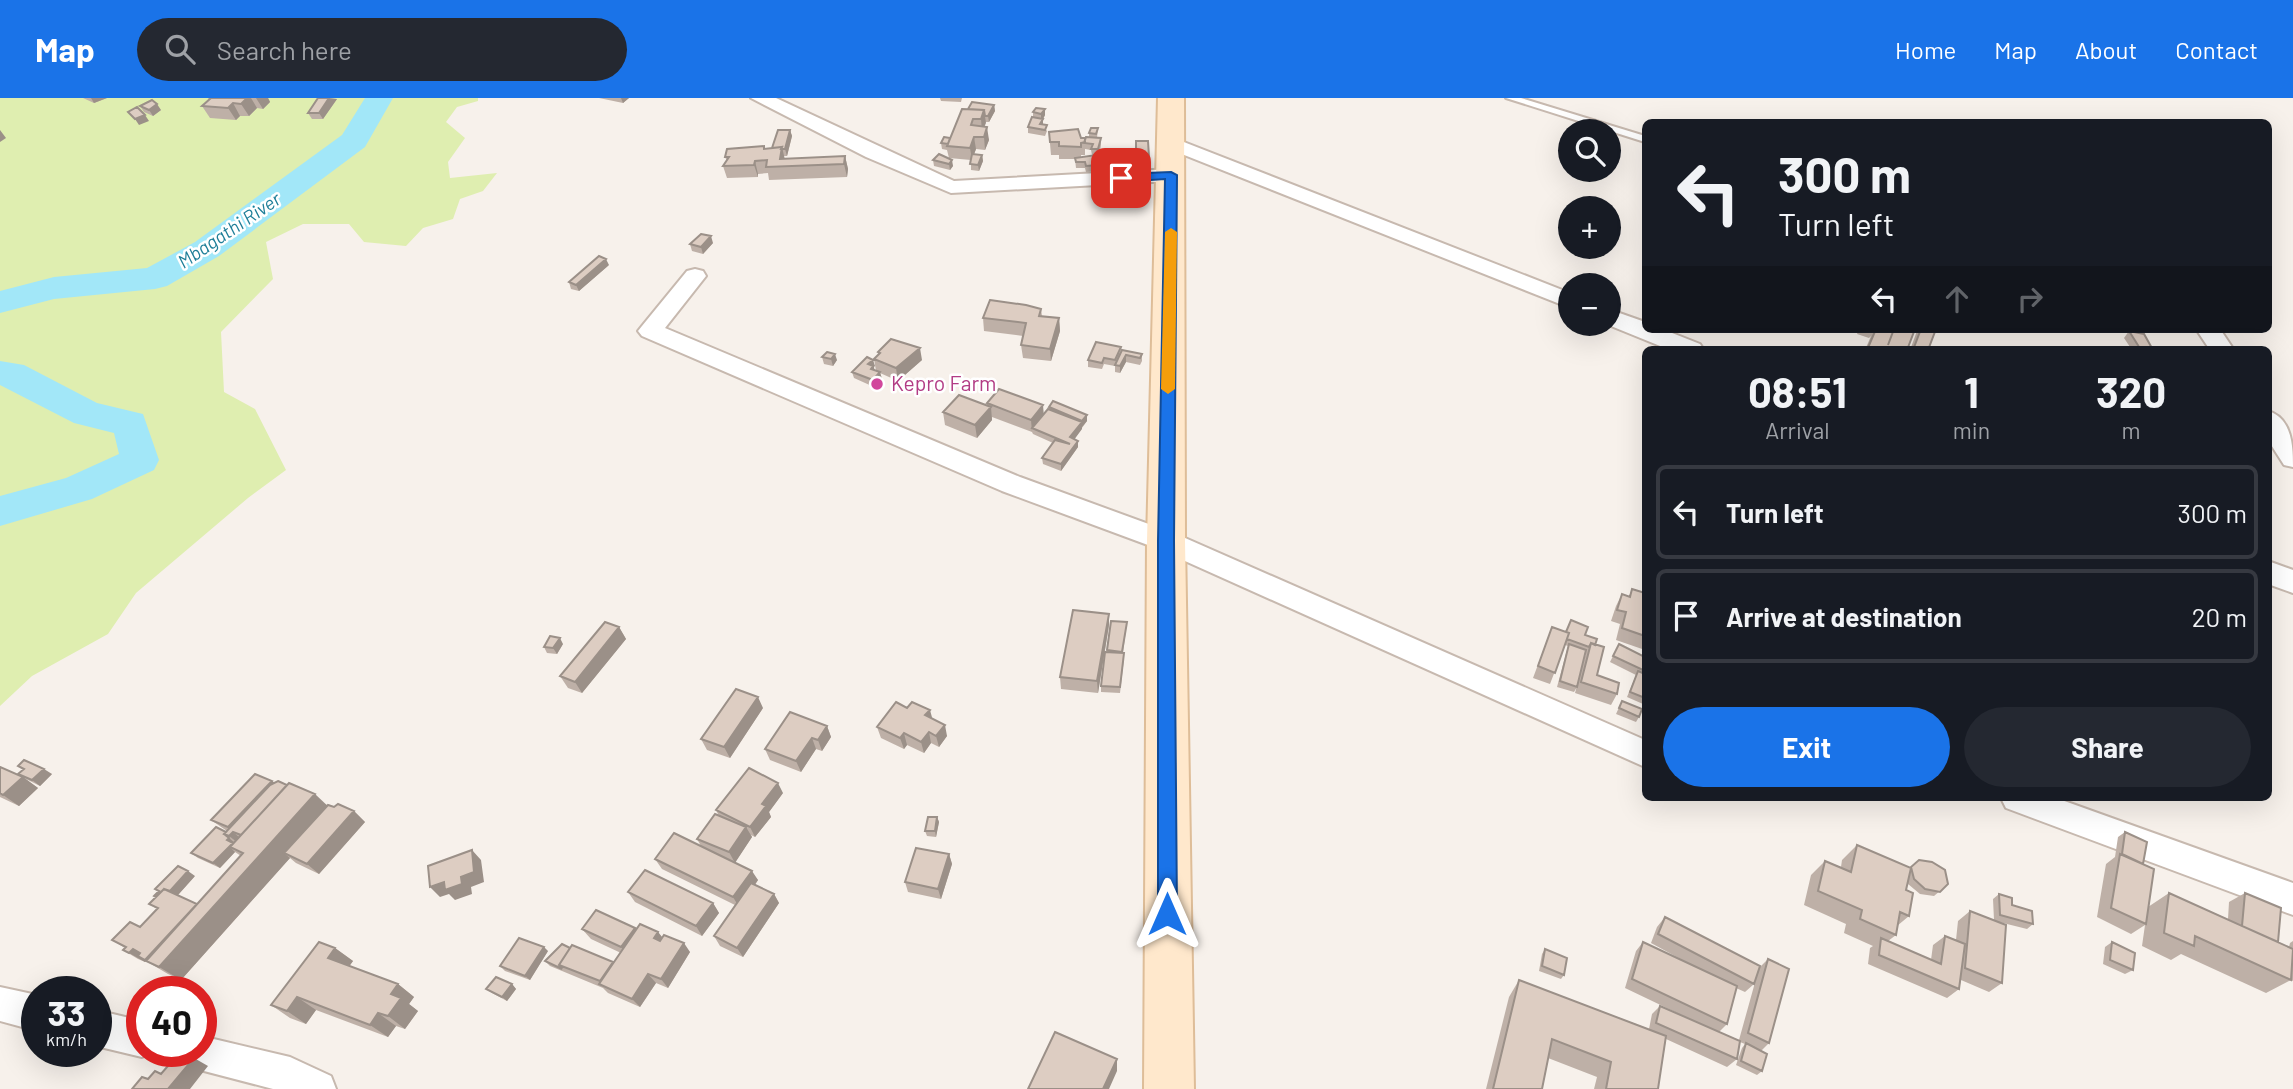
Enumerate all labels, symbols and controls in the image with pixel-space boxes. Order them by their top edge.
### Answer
search box [137,18,627,81]
text: Map [35,29,95,69]
icon: search [161,30,199,68]
text: Search here [217,34,352,65]
text: Home [1895,35,1956,64]
text: Map [1994,35,2037,64]
text: About [2075,35,2137,64]
text: Contact [2175,35,2258,64]
map controls [1558,119,1621,336]
button: search [1558,119,1621,182]
text: 300 m [1778,144,1911,203]
icon: left [1663,147,1754,238]
pin [1091,148,1151,208]
icon: arrive [1102,159,1140,197]
water label: Mbagathi River [173,186,286,272]
button: + [1558,196,1621,259]
text: Turn left [1778,204,1895,242]
button: − [1558,273,1621,336]
icon: left [1865,280,1903,318]
icon: ahead [1938,280,1976,318]
icon: right [2011,280,2049,318]
text: 08:51 [1748,366,1847,416]
text: 1 [1964,366,1979,416]
text: 320 [2096,366,2166,416]
place label: Kepro Farm [891,370,996,395]
marker: Kepro Farm [869,376,885,392]
text: Arrival [1765,416,1830,444]
text: min [1953,416,1990,444]
text: m [2122,416,2141,444]
icon: left [1667,493,1705,531]
text: Turn left [1726,497,1824,528]
text: 300 m [2178,497,2247,528]
icon: arrive [1667,597,1705,635]
text: Arrive at destination [1726,601,1962,632]
text: 20 m [2192,601,2247,632]
button: Exit [1663,707,1950,787]
button: Share [1964,707,2251,787]
position arrow [1130,877,1204,951]
speed limit sign: 40 [126,976,217,1067]
text: 33 [48,991,85,1033]
text: km/h [46,1028,87,1050]

